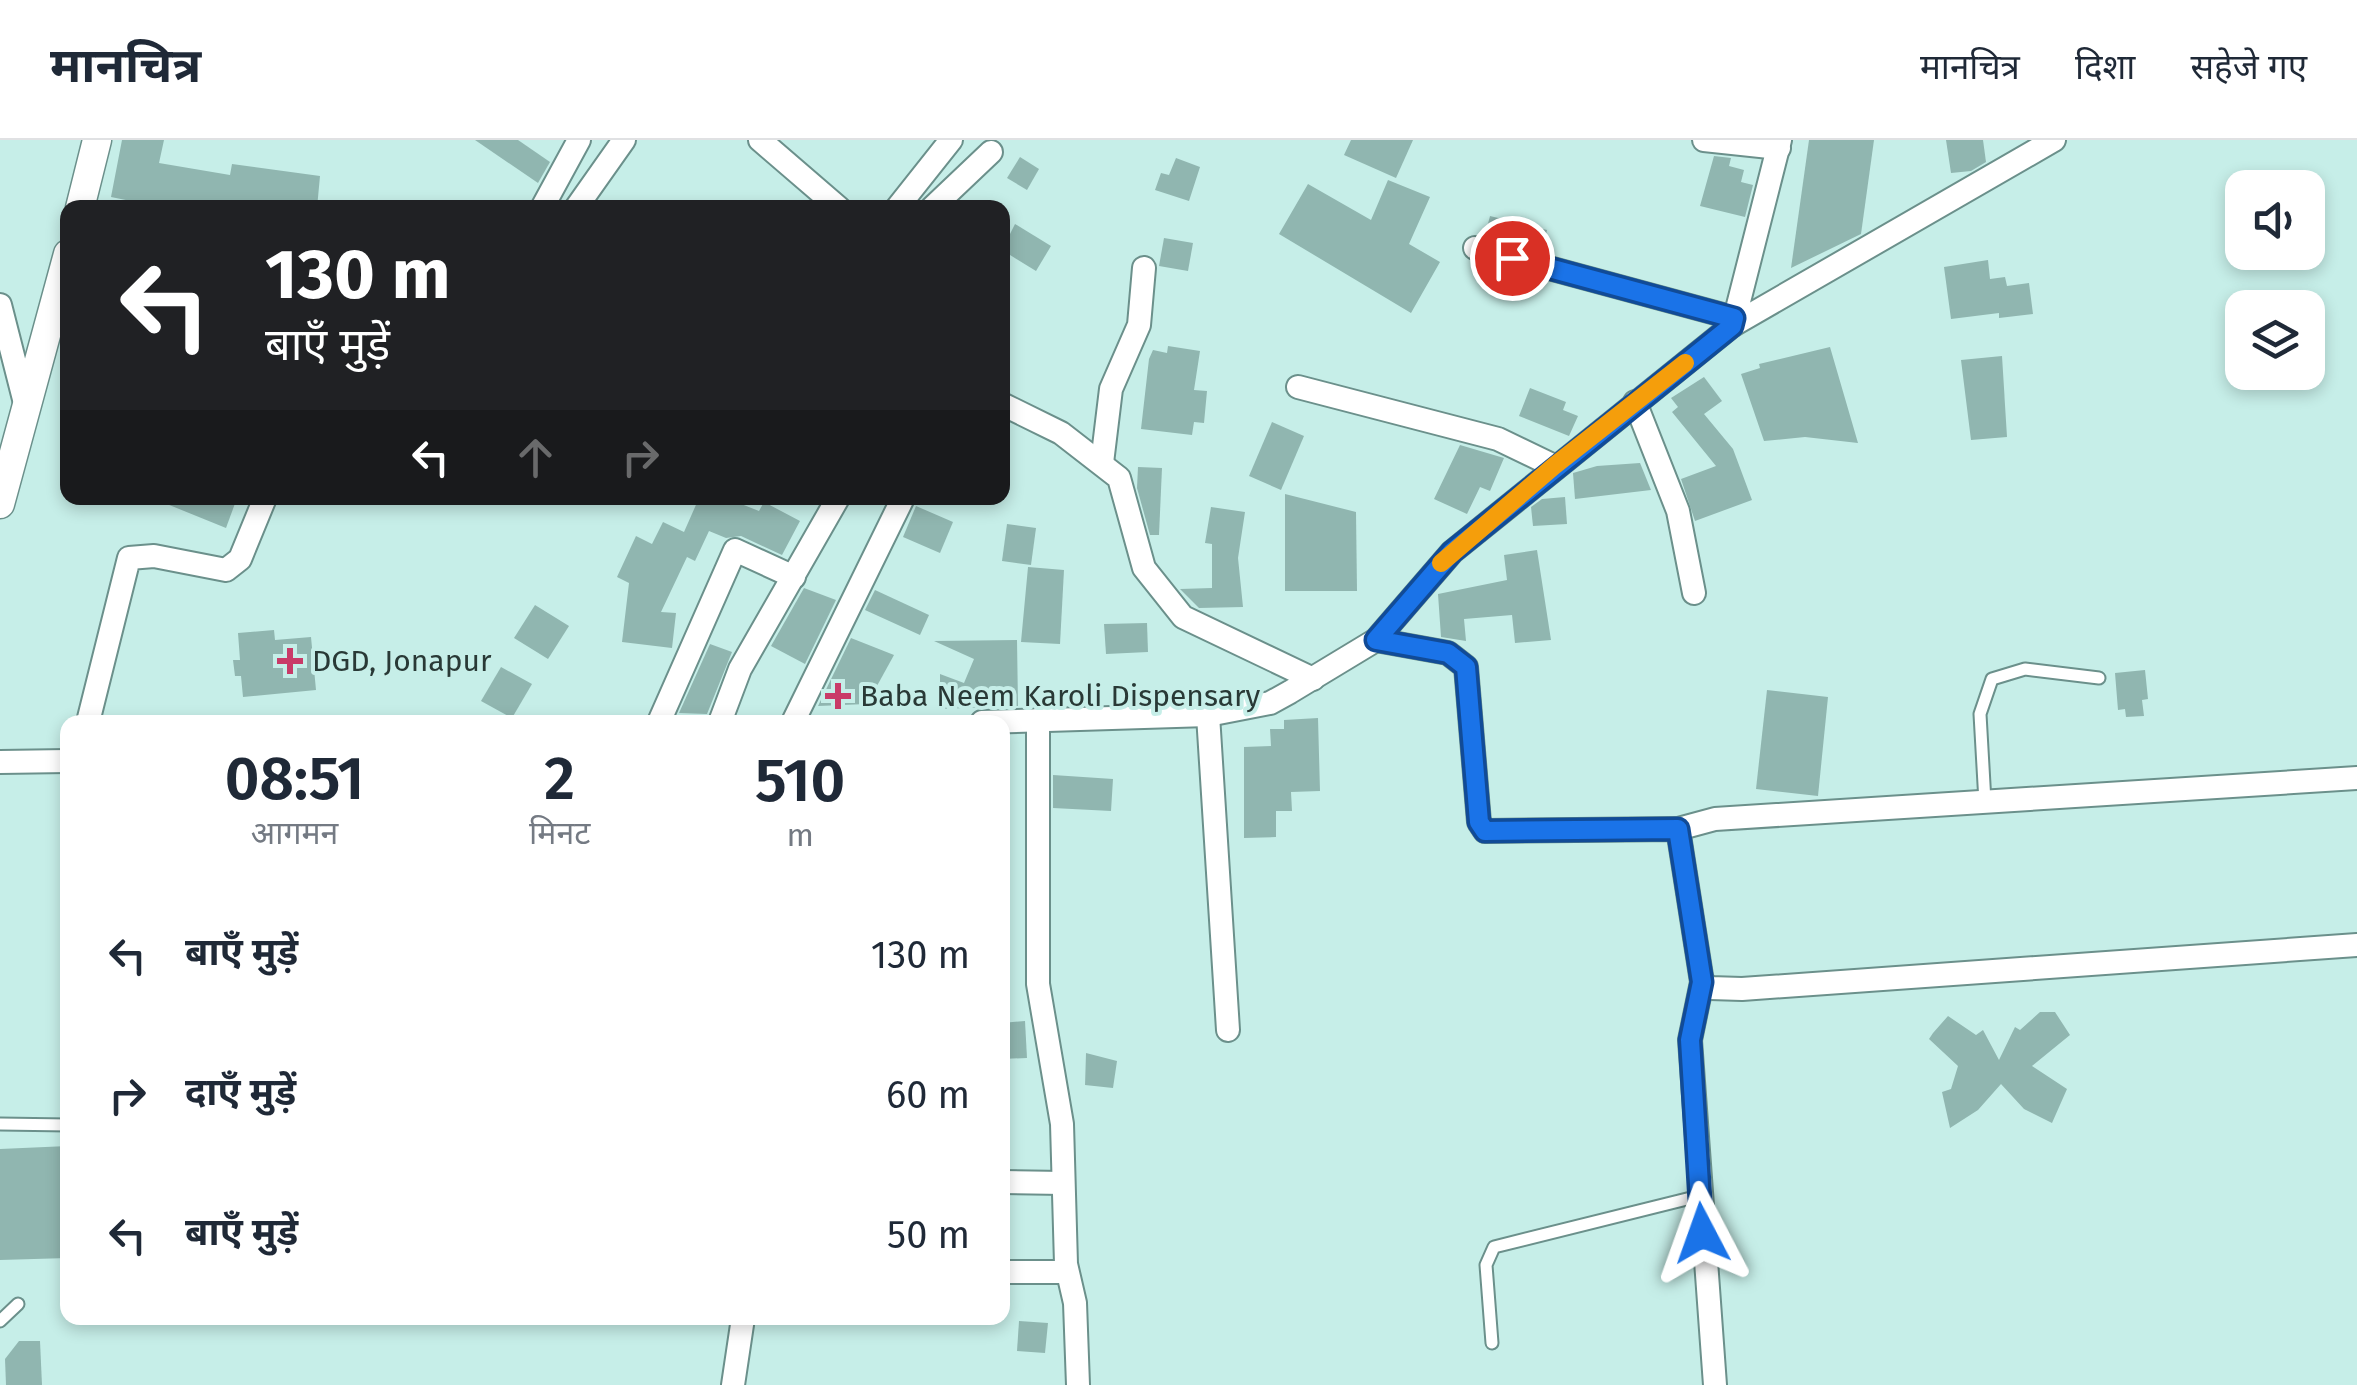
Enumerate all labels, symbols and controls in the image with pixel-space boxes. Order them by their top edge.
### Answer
text: मानचित्र [50,37,201,95]
text: मानचित्र [1920,46,2020,88]
text: दिशा [2075,46,2135,88]
text: सहेजे गए [2190,46,2307,88]
map controls [2225,170,2325,390]
button: sound [2225,170,2325,270]
pin [1470,216,1555,301]
icon: arrive [1485,231,1540,286]
text: 130 m [265,233,451,317]
icon: left [100,240,230,370]
button: layers [2225,290,2325,390]
text: बाएँ मुड़ें [265,318,390,372]
icon: left [403,430,458,485]
icon: ahead [508,430,563,485]
icon: right [613,430,668,485]
place label: DGD, Jonapur [312,643,492,679]
marker: DGD, Jonapur [277,648,303,674]
place label: Baba Neem Karoli Dispensary [860,678,1261,714]
marker: Baba Neem Karoli Dispensary [825,683,851,709]
text: 08:51 [225,743,364,815]
text: 2 [544,743,575,815]
text: 510 [755,745,845,817]
text: आगमन [251,814,338,852]
text: मिनट [529,814,590,852]
text: m [786,816,814,854]
icon: left [100,928,155,983]
text: बाएँ मुड़ें [185,929,298,975]
text: 130 m [871,932,970,978]
icon: right [100,1068,155,1123]
text: दाएँ मुड़ें [185,1069,296,1115]
text: 60 m [886,1072,970,1118]
position arrow [1650,1181,1754,1285]
icon: left [100,1208,155,1263]
text: बाएँ मुड़ें [185,1209,298,1255]
text: 50 m [887,1212,970,1258]

